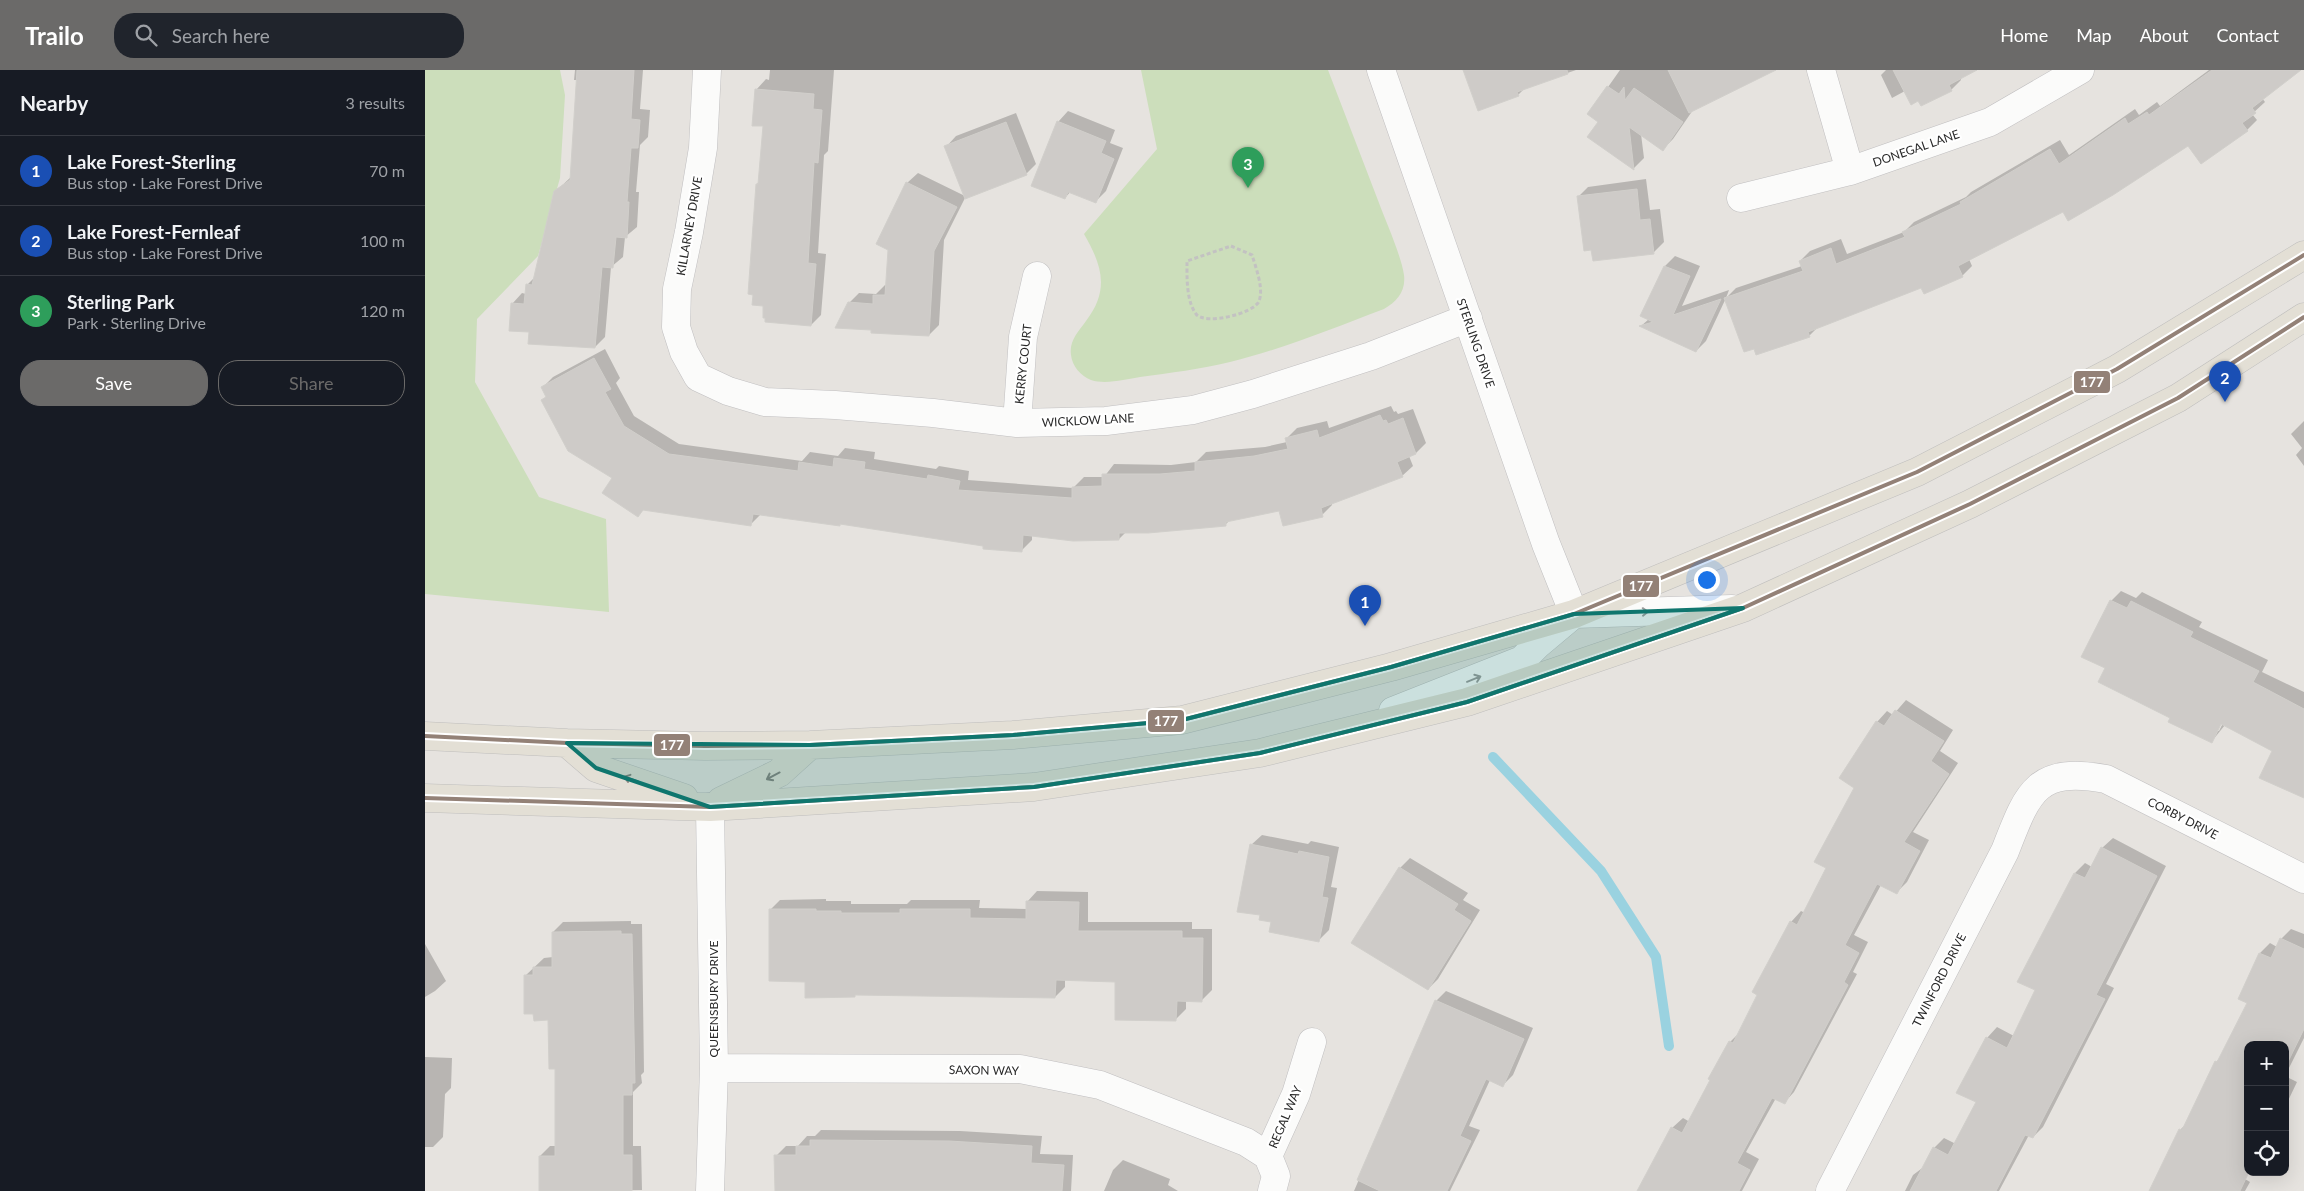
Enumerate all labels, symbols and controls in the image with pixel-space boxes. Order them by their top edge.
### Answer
search box [114,13,464,58]
text: Trailo [25,21,84,50]
icon: search [132,21,160,49]
text: Search here [172,24,270,47]
text: Home [2000,24,2048,46]
text: Map [2076,24,2112,46]
text: About [2140,24,2189,46]
text: Contact [2217,24,2279,46]
text: Nearby [20,90,88,115]
text: 3 results [345,93,405,112]
street label: DONEGAL LANE [1871,126,1961,170]
pin: 3 [1232,147,1264,188]
text: Lake Forest-Sterling [67,150,236,173]
text: 1 [31,161,41,180]
text: 70 m [369,161,405,180]
text: Bus stop · Lake Forest Drive [67,173,263,192]
street label: KILLARNEY DRIVE [673,175,705,277]
text: Lake Forest-Fernleaf [67,220,240,243]
text: 2 [31,231,41,250]
text: 100 m [360,231,405,250]
text: Bus stop · Lake Forest Drive [67,243,263,262]
text: Sterling Park [67,290,175,313]
street label: STERLING DRIVE [1454,296,1498,390]
text: 3 [31,301,41,320]
text: 120 m [360,301,405,320]
text: Park · Sterling Drive [67,313,206,332]
street label: KERRY COURT [1011,323,1035,405]
button: Save [20,360,208,406]
button: Share [218,360,405,406]
pin: 2 [2209,361,2241,402]
line badge: 177 [2073,370,2111,394]
text: 177 [2080,373,2104,390]
street label: WICKLOW LANE [1041,410,1135,430]
your location [1694,567,1720,593]
line badge: 177 [1622,574,1660,598]
text: 177 [1629,577,1653,594]
pin: 1 [1349,585,1381,626]
one-way arrow [1632,607,1648,616]
one-way arrow [1466,674,1481,683]
line badge: 177 [1147,709,1185,733]
text: 177 [1154,712,1178,729]
line badge: 177 [653,733,691,757]
text: 177 [660,736,684,753]
one-way arrow [765,771,780,781]
one-way arrow [623,774,639,784]
street label: CORBY DRIVE [2145,794,2221,842]
street label: TWINFORD DRIVE [1909,931,1969,1029]
street label: QUEENSBURY DRIVE [706,940,721,1057]
map controls [2244,1041,2289,1176]
button: + [2244,1041,2289,1086]
street label: SAXON WAY [949,1062,1020,1078]
street label: REGAL WAY [1265,1083,1305,1151]
button: − [2244,1086,2289,1131]
button: locate [2244,1131,2289,1176]

